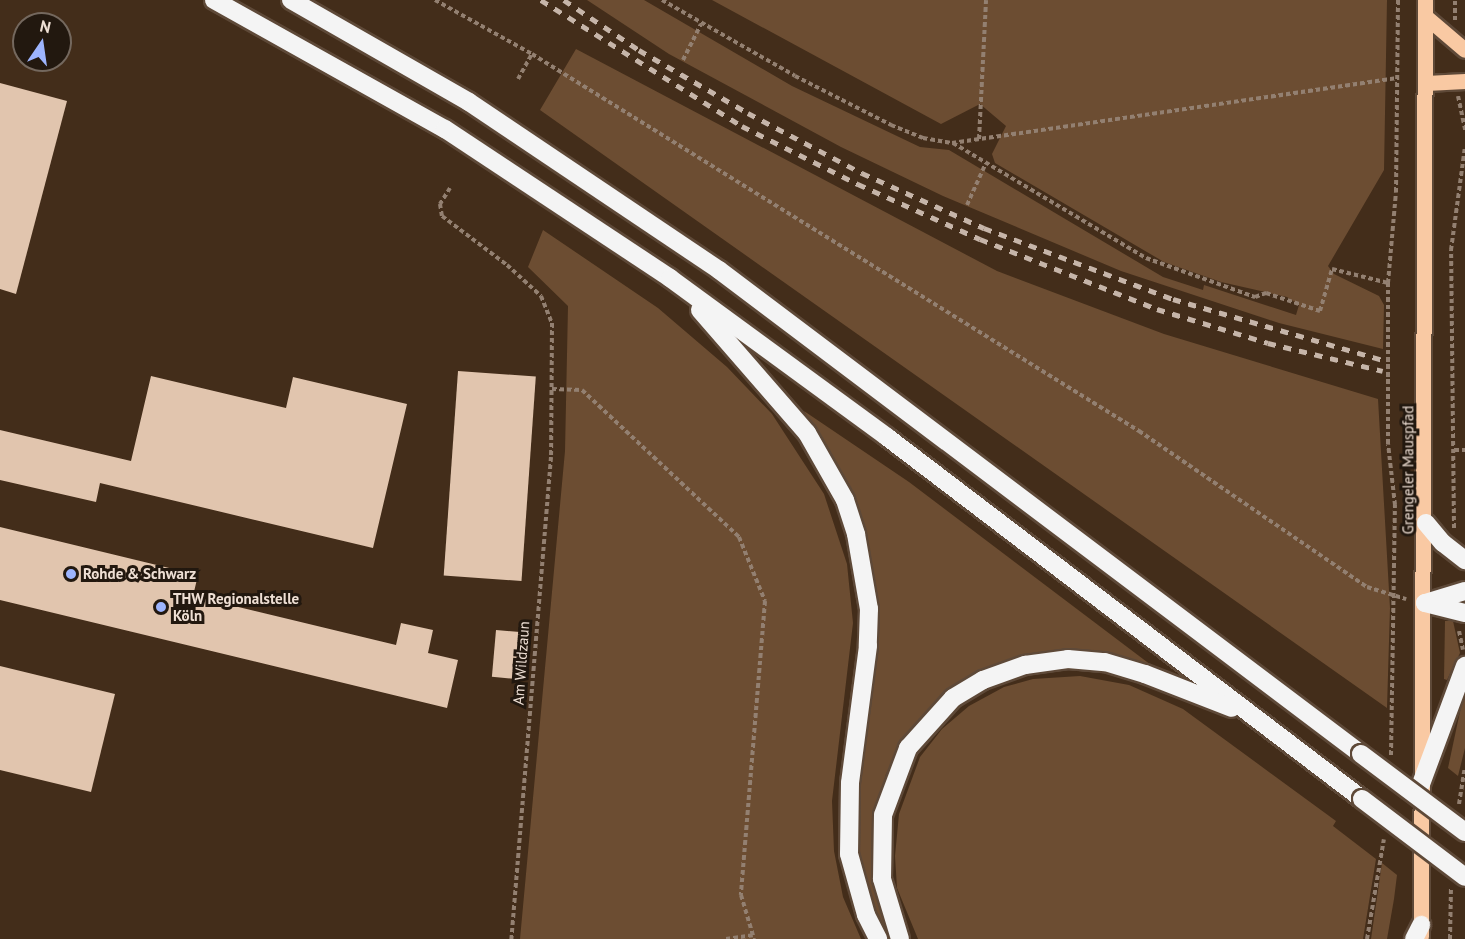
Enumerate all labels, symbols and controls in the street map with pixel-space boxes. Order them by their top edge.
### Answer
north arrow [12,12,72,72]
text: N [38,15,53,37]
street label: Grengeler Mauspfad [1399,406,1417,534]
place label: Rohde & Schwarz [83,565,196,583]
marker: Rohde & Schwarz [64,567,78,581]
place label: THW Regionalstelle Köln [173,589,300,624]
marker: THW Regionalstelle Köln [154,600,168,614]
street label: Am Wildzaun [509,620,533,706]

